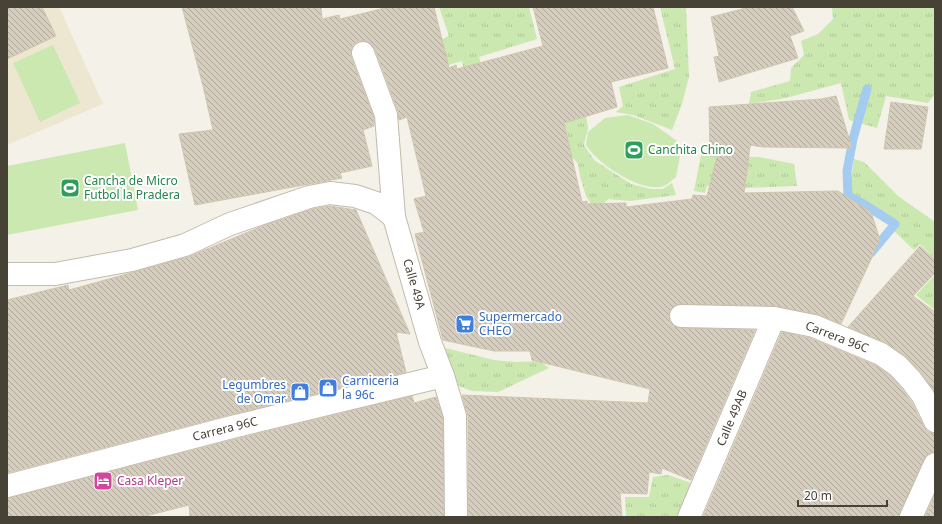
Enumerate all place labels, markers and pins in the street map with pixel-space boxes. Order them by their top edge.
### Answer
sports icon: Canchita Chino [623,139,645,161]
place label: Canchita Chino [648,141,733,158]
place label: Cancha de Micro Futbol la Pradera [84,172,180,203]
sports icon: Cancha de Micro Futbol la Pradera [59,177,81,199]
place label: Supermercado CHEO [479,308,562,339]
supermarket icon: Supermercado CHEO [454,313,476,335]
place label: Carniceria la 96c [342,372,399,403]
place label: Legumbres de Omar [222,376,286,407]
shop icon: Carniceria la 96c [317,377,339,399]
shop icon: Legumbres de Omar [289,381,311,403]
hotel icon: Casa Kleper [92,470,114,492]
place label: Casa Kleper [117,472,183,489]

